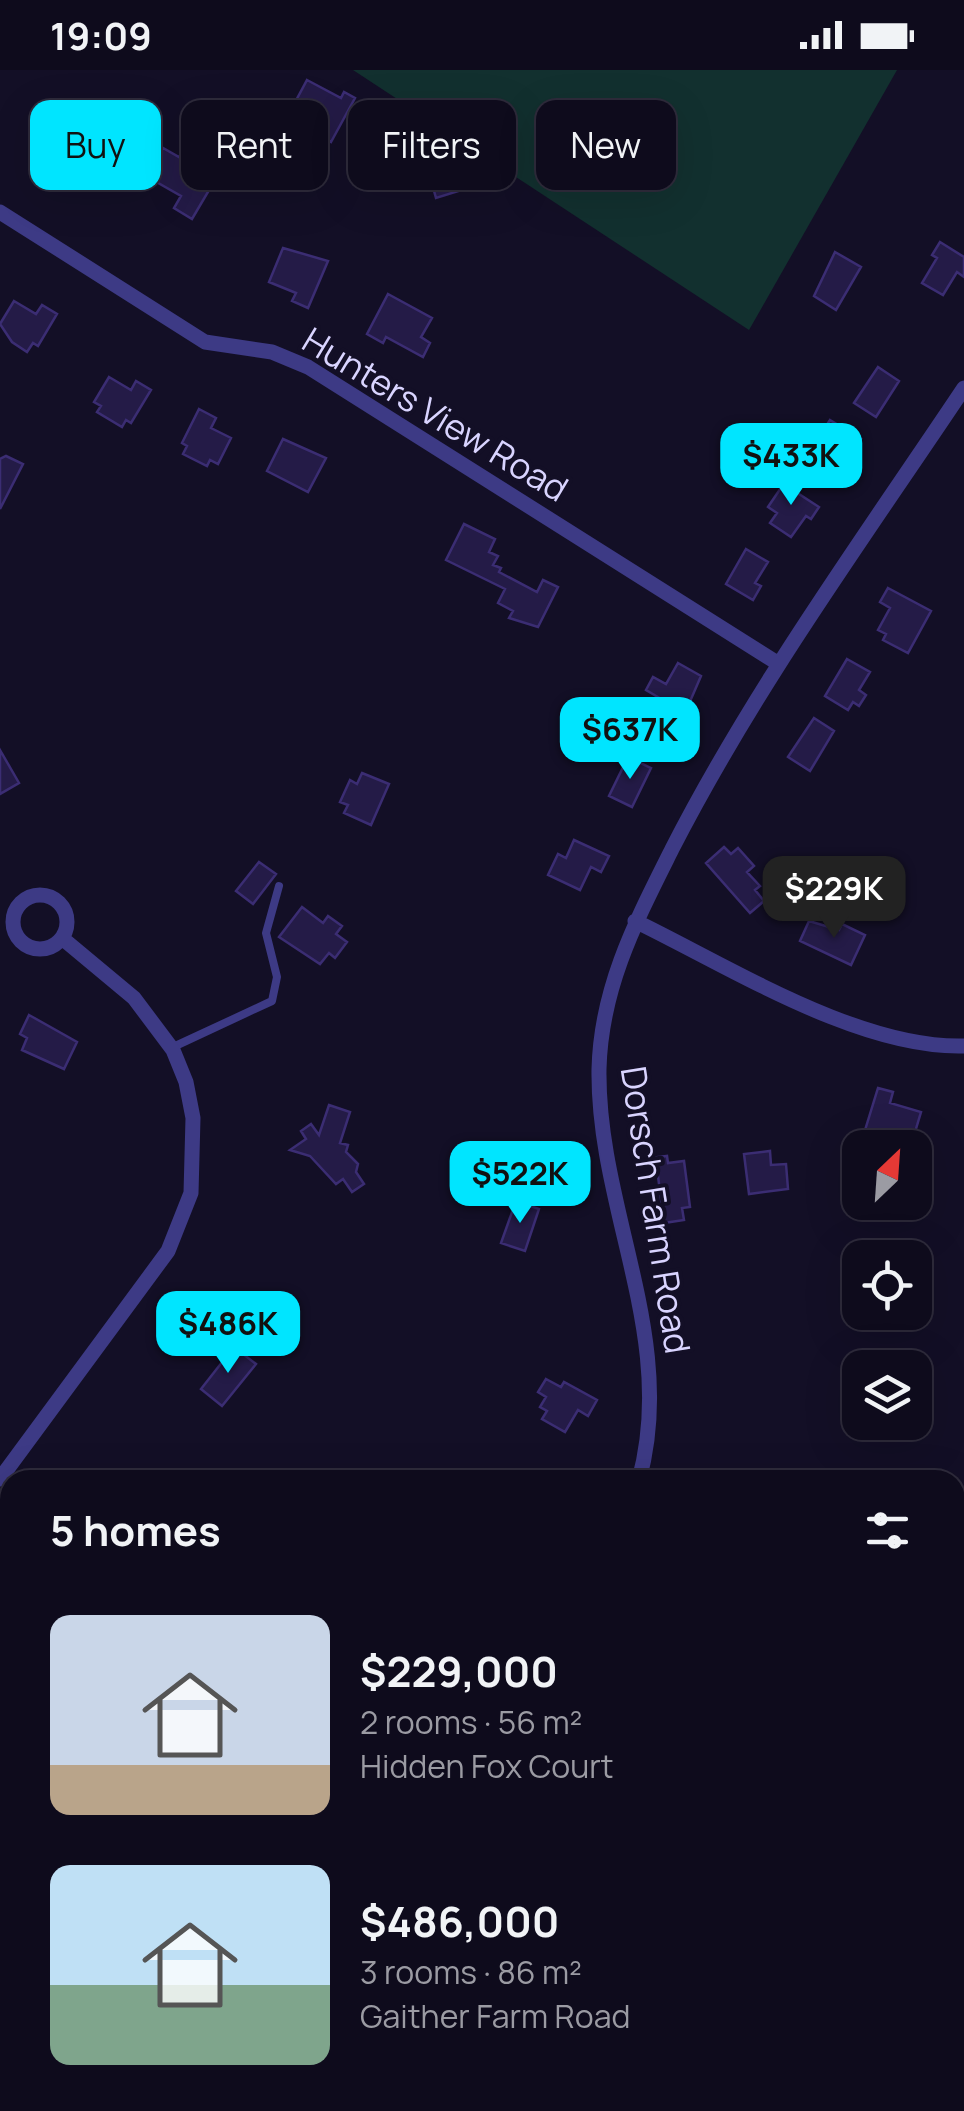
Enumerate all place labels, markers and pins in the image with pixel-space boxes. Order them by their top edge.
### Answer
pin: $433K [721,423,861,508]
pin: $637K [560,697,700,782]
pin: $229K [764,856,904,941]
pin: $522K [450,1141,590,1226]
pin: $486K [158,1291,298,1376]

